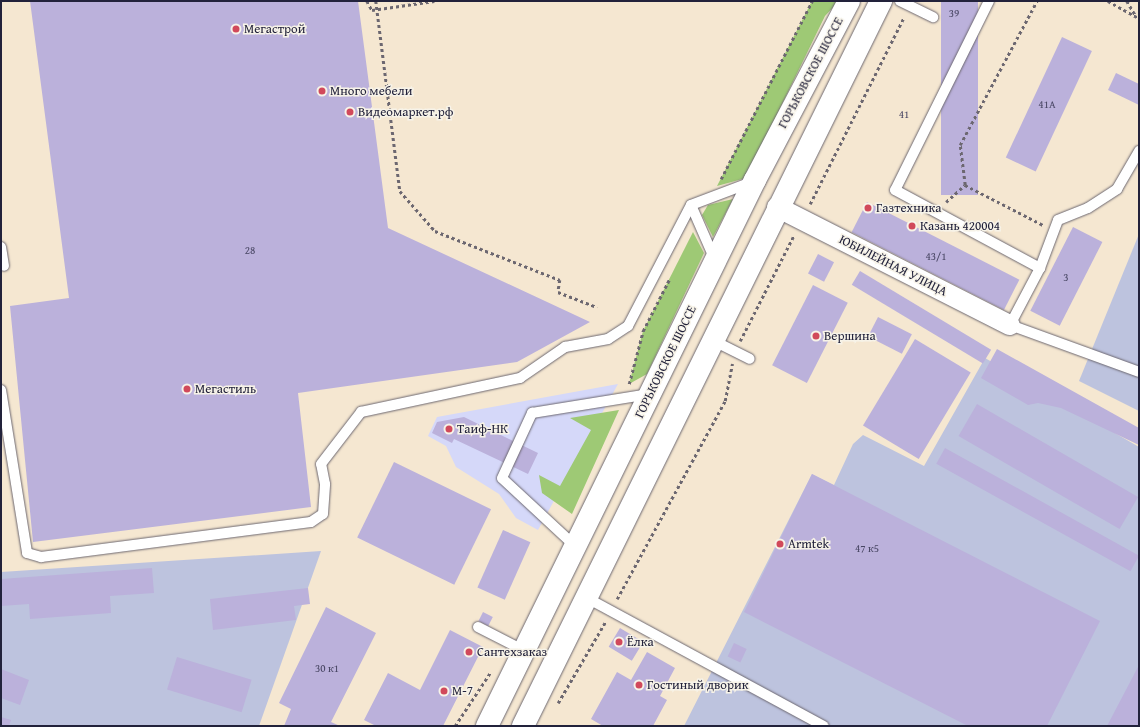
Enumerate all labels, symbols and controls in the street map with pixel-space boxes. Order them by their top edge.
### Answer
house number: 39 [949,6,959,20]
street label: ГОРЬКОВСКОЕ ШОССЕ [775,15,847,131]
place label: Мегастрой [244,21,305,37]
marker: Мегастрой [231,24,241,34]
place label: Много мебели [330,83,412,99]
marker: Много мебели [317,86,327,96]
house number: 41А [1038,97,1056,111]
place label: Видеомаркет.рф [358,104,453,120]
marker: Видеомаркет.рф [345,107,355,117]
house number: 41 [899,107,909,121]
place label: Газтехника [876,200,941,216]
marker: Газтехника [863,203,873,213]
place label: Казань 420004 [920,218,1000,234]
marker: Казань 420004 [907,221,917,231]
street label: ЮБИЛЕЙНАЯ УЛИЦА [836,232,950,300]
house number: 28 [245,243,255,257]
house number: 43/1 [925,249,947,263]
house number: 3 [1063,270,1069,284]
street label: ГОРЬКОВСКОЕ ШОССЕ [632,303,700,421]
place label: Вершина [824,328,876,344]
marker: Вершина [811,331,821,341]
place label: Мегастиль [195,381,256,397]
marker: Мегастиль [182,384,192,394]
place label: Таиф-НК [457,421,508,437]
marker: Таиф-НК [444,424,454,434]
place label: Armtek [788,536,829,552]
marker: Armtek [775,539,785,549]
house number: 47 к5 [855,541,879,555]
place label: Ёлка [627,634,654,650]
marker: Ёлка [614,637,624,647]
place label: Сантехзаказ [477,644,547,660]
marker: Сантехзаказ [464,647,474,657]
house number: 30 к1 [315,661,339,675]
place label: Гостиный дворик [647,677,749,693]
marker: Гостиный дворик [634,680,644,690]
place label: М-7 [452,683,473,699]
marker: М-7 [439,686,449,696]

